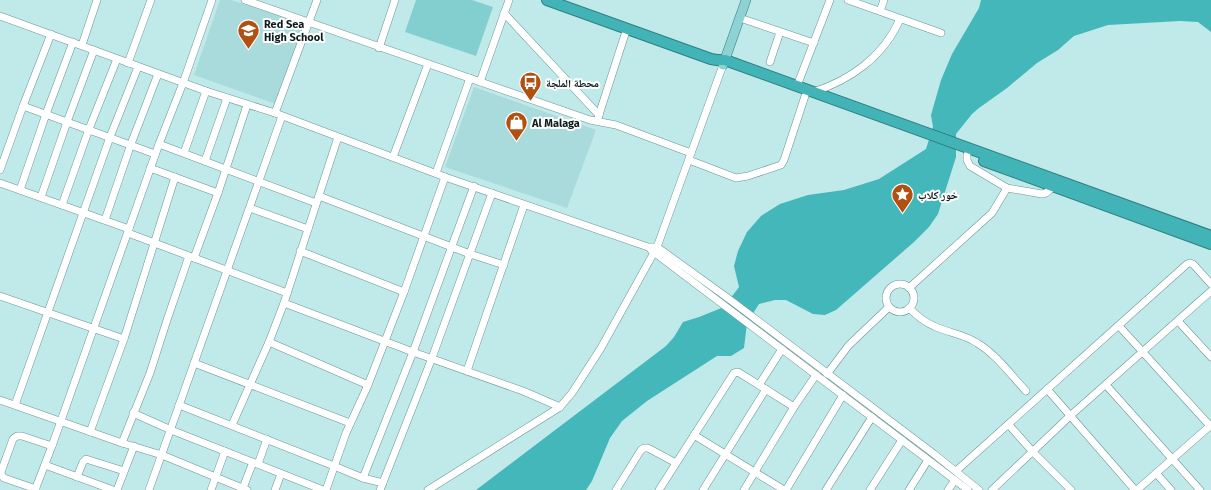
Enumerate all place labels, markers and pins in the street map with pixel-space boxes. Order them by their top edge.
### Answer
school or university icon: Red Sea High School [236,17,262,50]
place label: Red Sea High School [264,18,324,44]
bus stop icon: محطة الملجة [518,70,544,103]
place label: محطة الملجة [546,77,599,90]
shop icon: Al Malaga [503,110,529,143]
place label: Al Malaga [531,117,580,130]
place icon: خور كلاب [889,182,915,215]
place label: خور كلاب [918,189,958,202]

